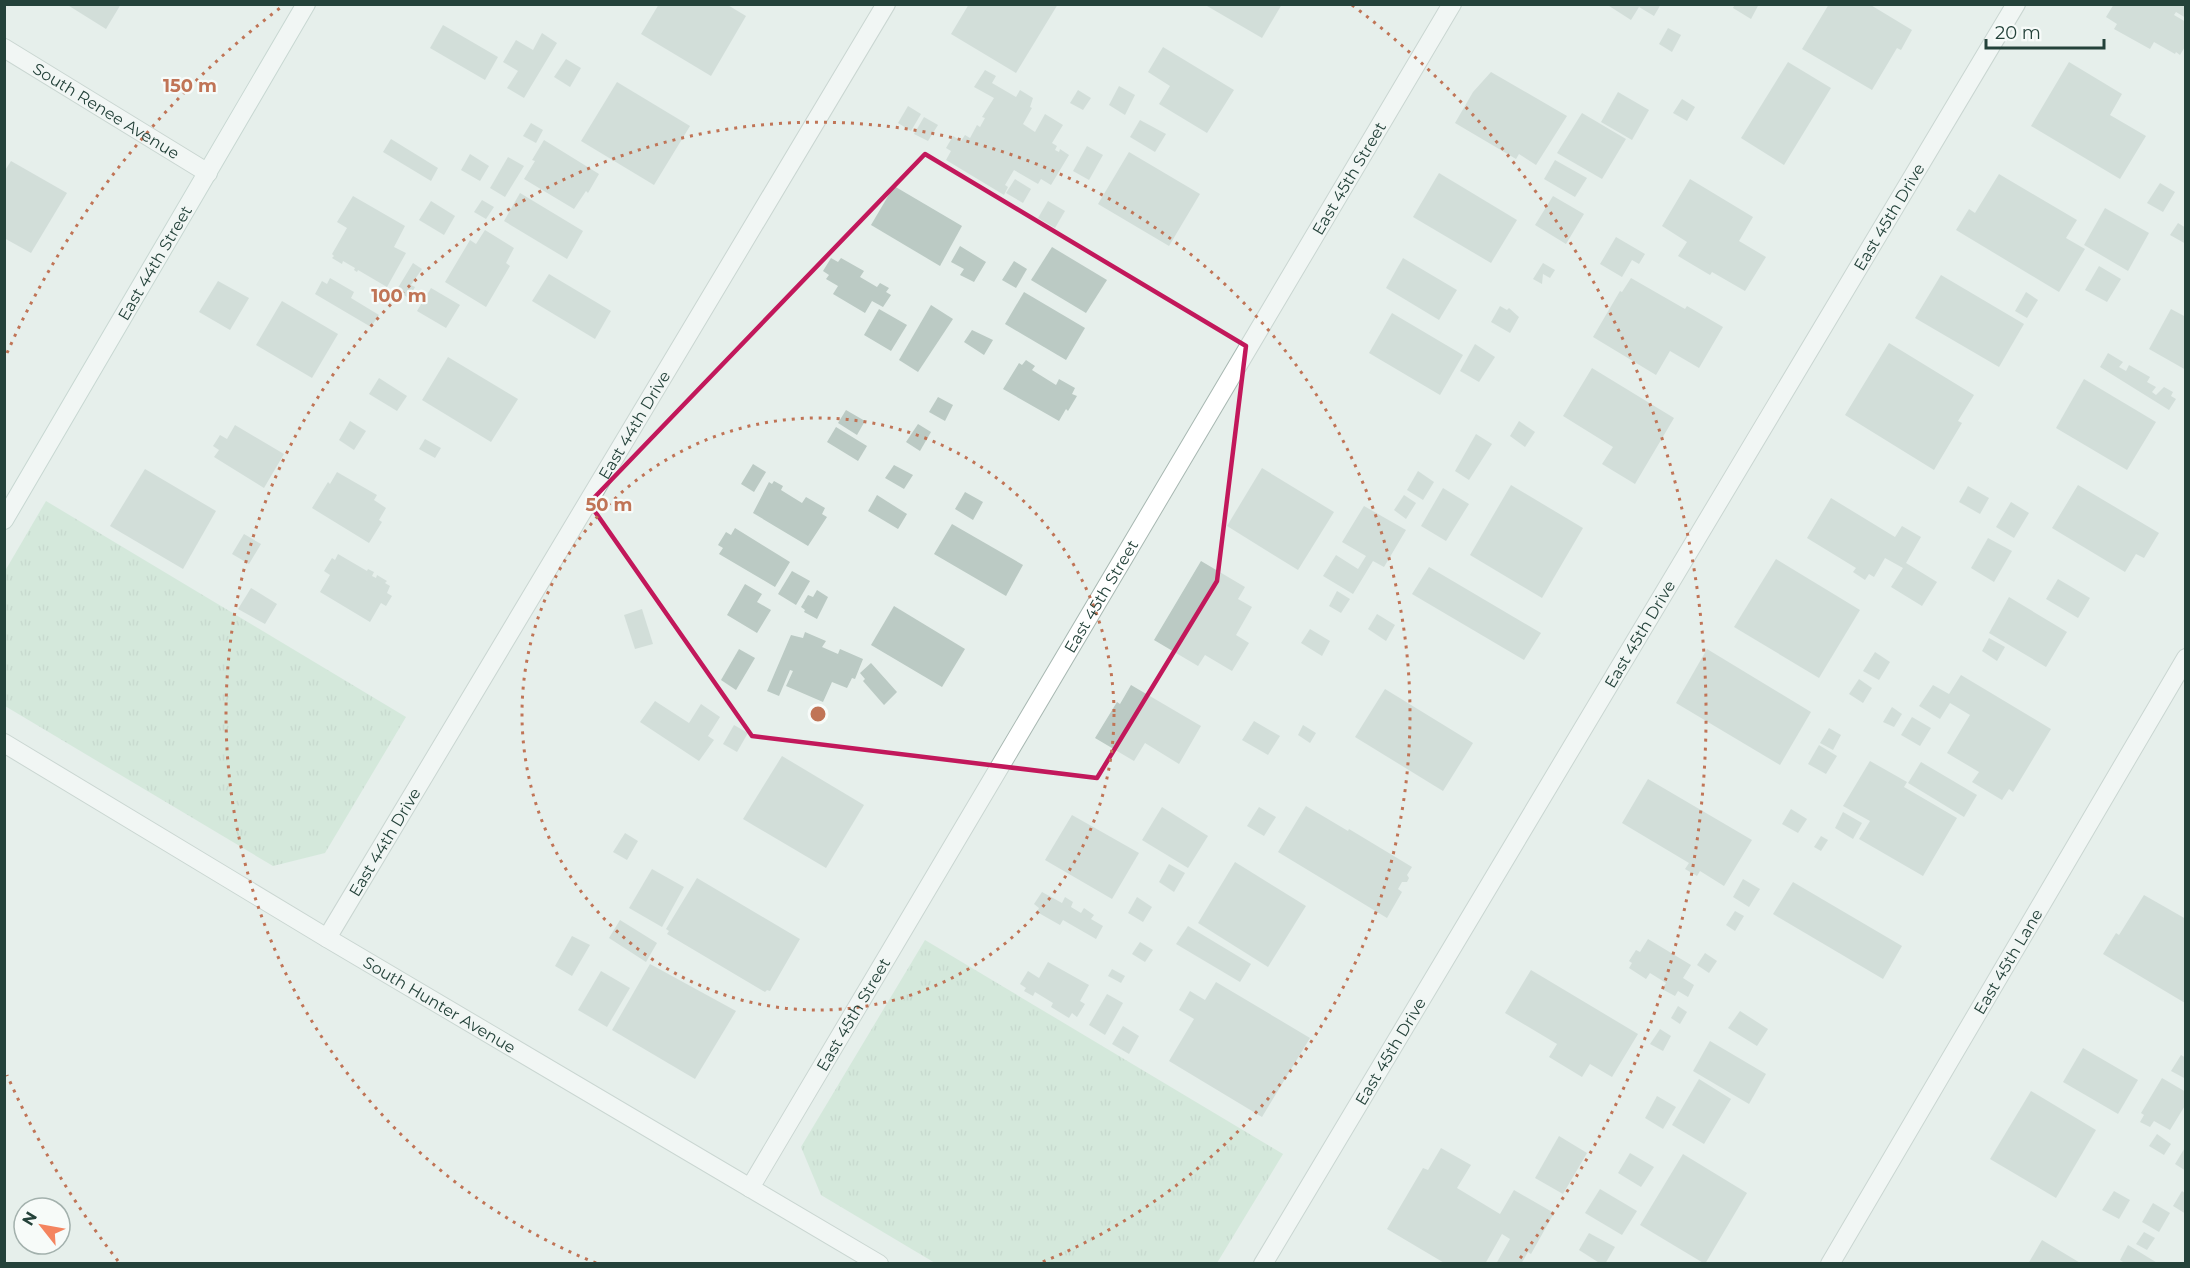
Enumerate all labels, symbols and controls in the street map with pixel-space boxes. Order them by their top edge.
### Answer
scale bar [1986,12,2104,50]
text: 20 m [1995,22,2041,44]
street label: South Renee Avenue [29,59,183,163]
text: 150 m [163,75,217,97]
street label: East 45th Street [1308,118,1390,238]
street label: East 45th Drive [1850,160,1929,274]
street label: East 44th Street [114,202,196,324]
text: 100 m [371,285,427,307]
street label: East 44th Drive [595,367,674,483]
text: 50 m [586,494,632,516]
street label: East 45th Street [1060,536,1142,656]
street label: East 45th Drive [1601,577,1679,691]
centre of rings [808,704,828,724]
street label: East 44th Drive [345,784,425,900]
street label: East 45th Lane [1970,905,2047,1018]
street label: South Hunter Avenue [360,953,519,1057]
street label: East 45th Street [813,954,895,1074]
street label: East 45th Drive [1351,994,1430,1108]
north arrow [12,1196,72,1256]
text: N [18,1208,41,1229]

